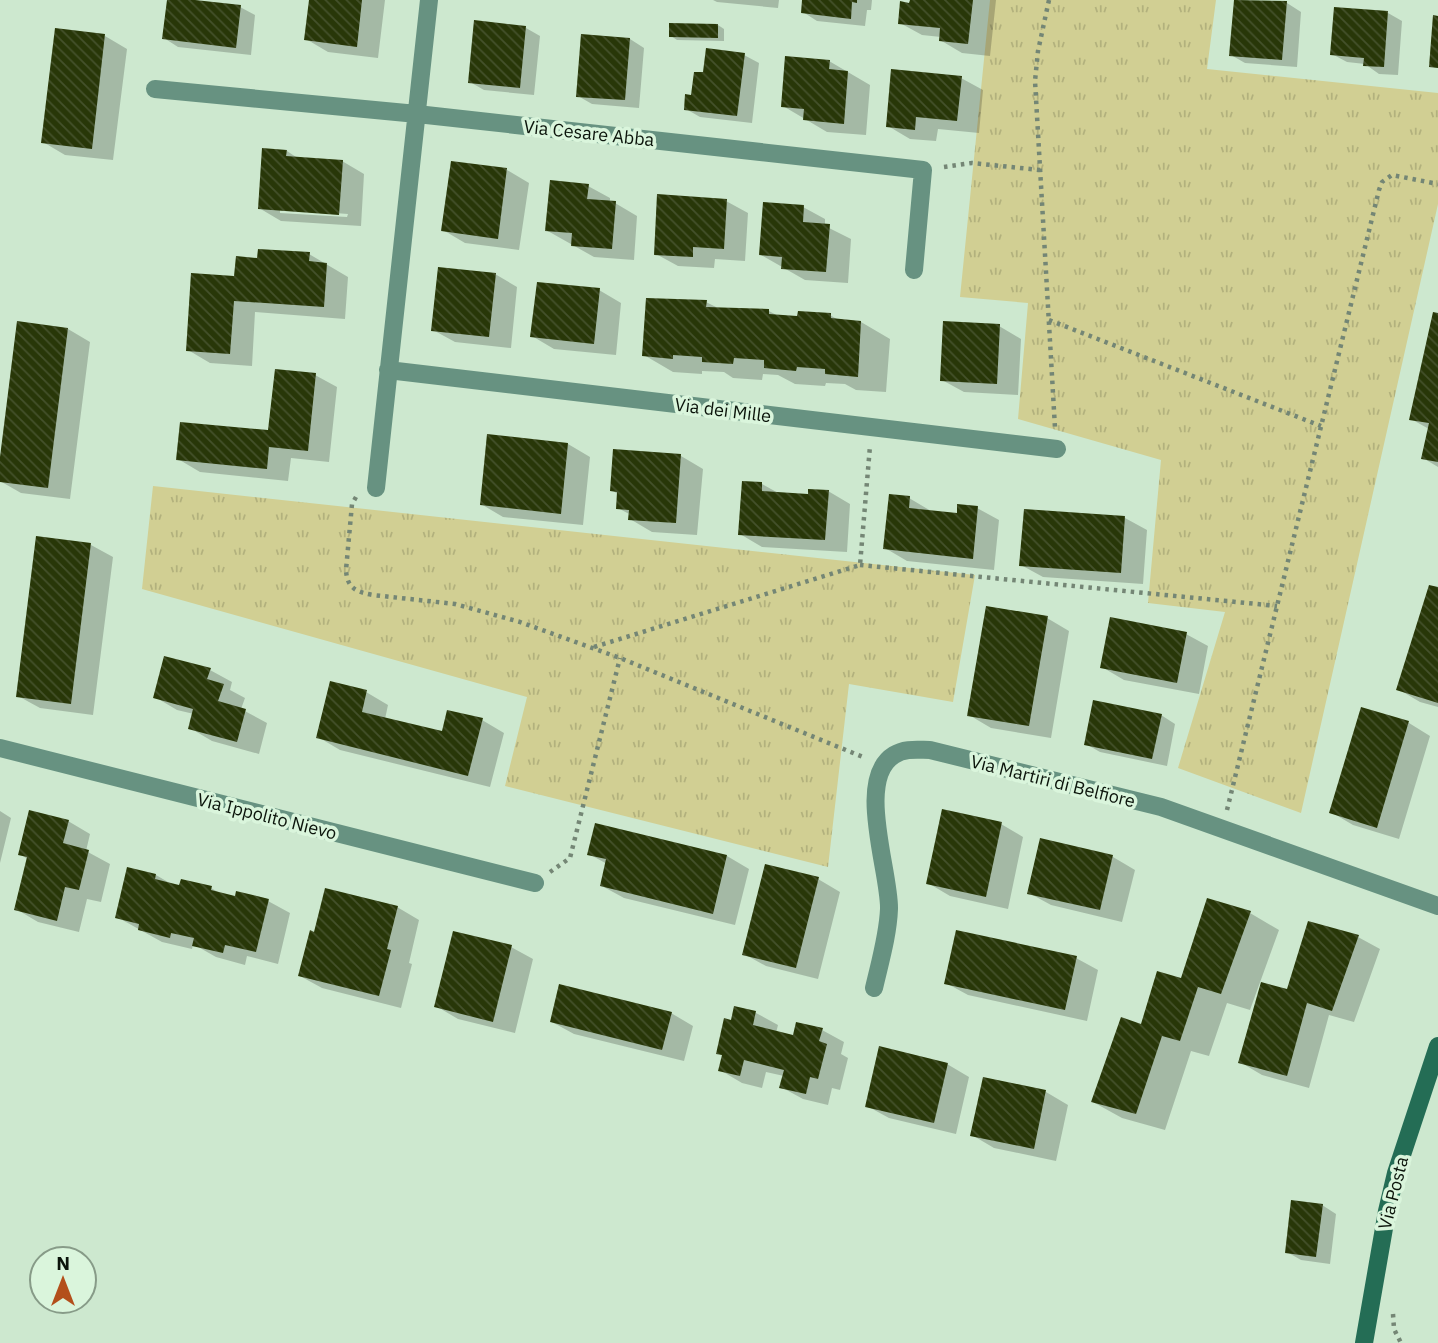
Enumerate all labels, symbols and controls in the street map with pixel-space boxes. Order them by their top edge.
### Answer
street label: Via Cesare Abba [522,115,656,151]
street label: Via dei Mille [673,393,773,427]
street label: Via Martiri di Belfiore [968,749,1138,813]
street label: Via Ippolito Nievo [195,788,339,844]
street label: Via Posta [1373,1154,1413,1232]
north arrow [28,1245,98,1315]
text: N [56,1251,70,1275]

